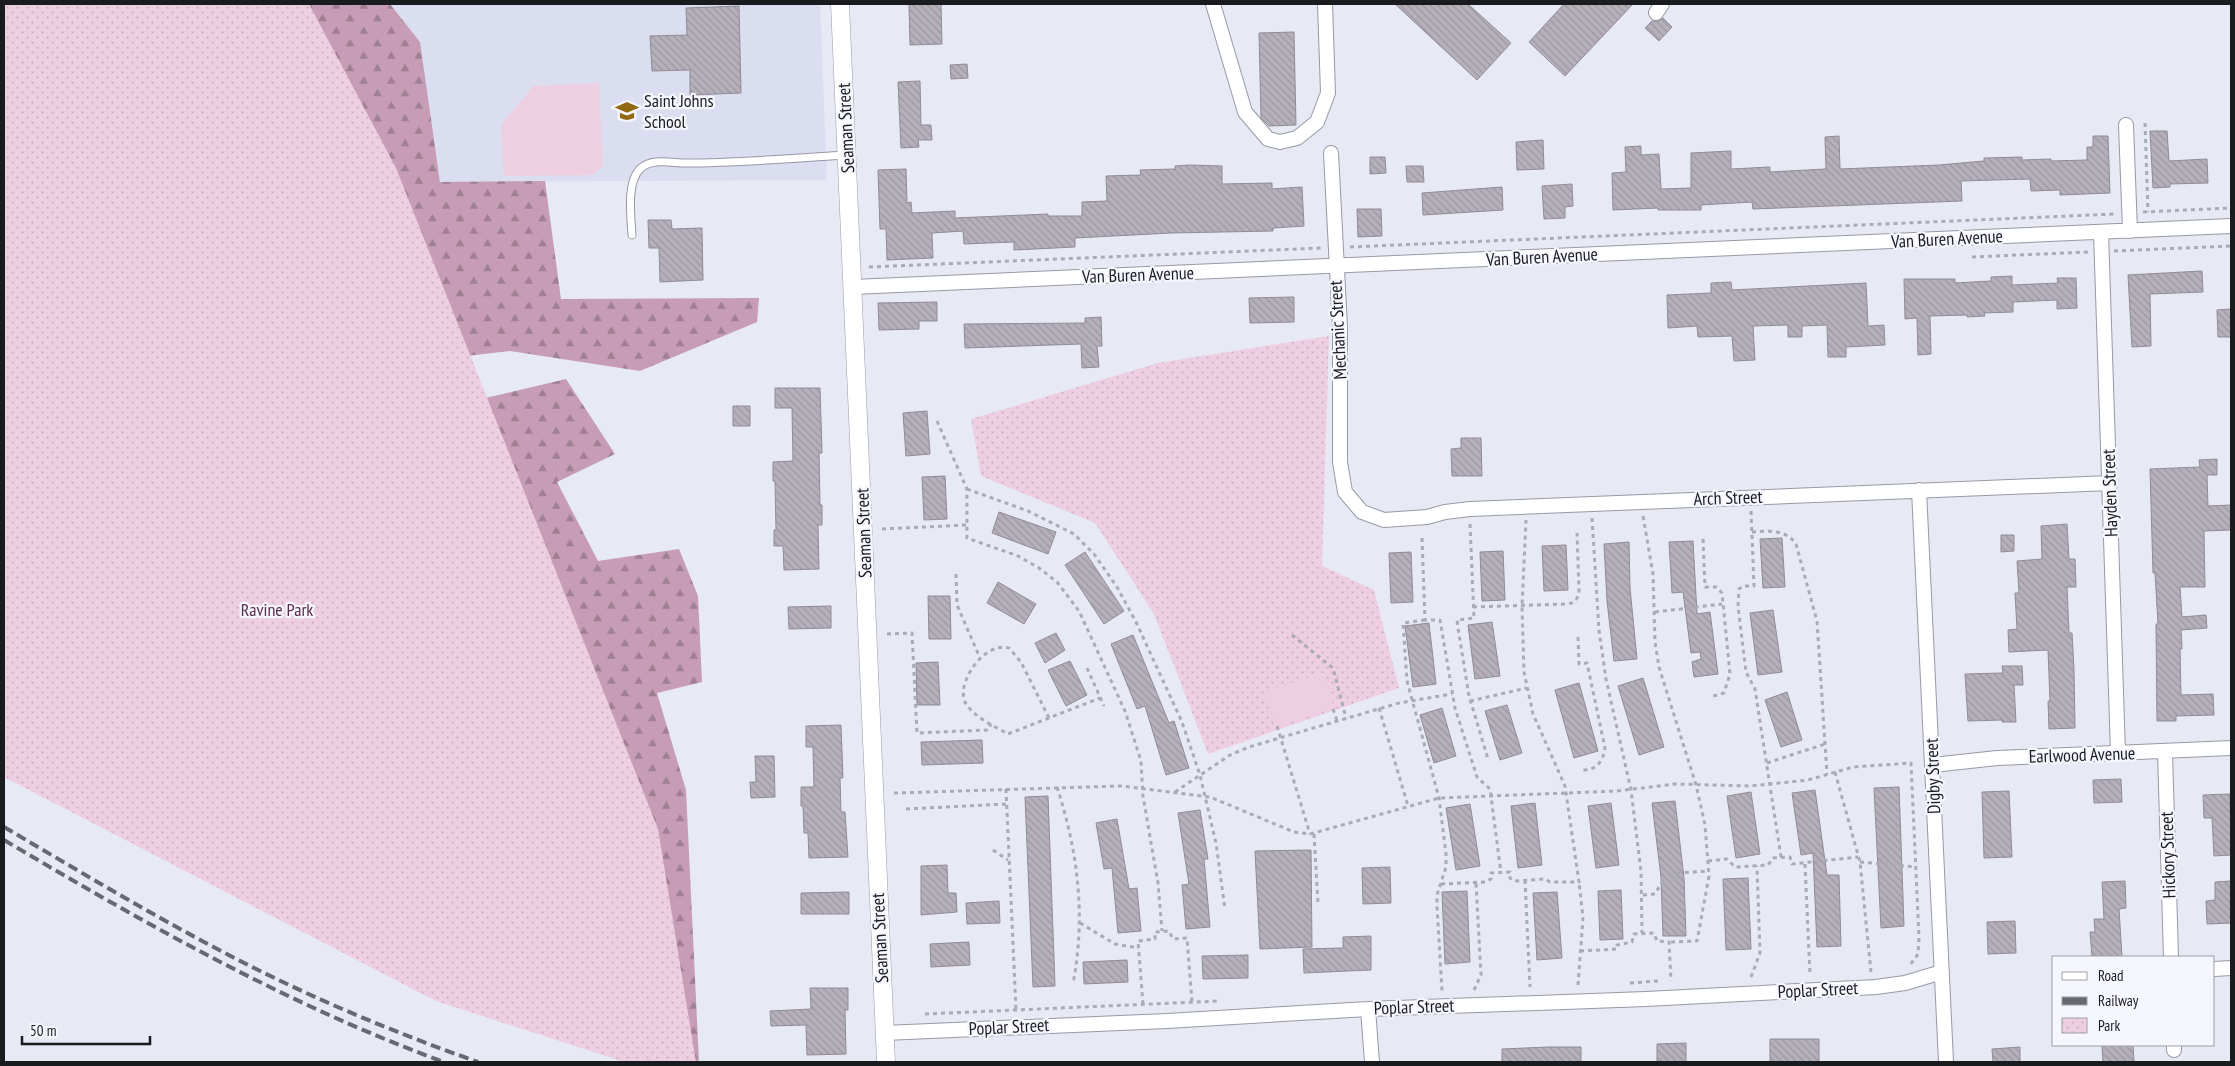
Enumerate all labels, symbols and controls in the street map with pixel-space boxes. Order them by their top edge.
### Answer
street label: Seaman Street [832,82,859,174]
place label: Saint Johns School [644,89,714,133]
school or university icon: Saint Johns School [614,98,640,124]
street label: Van Buren Avenue [1889,224,2003,253]
street label: Van Buren Avenue [1484,242,1598,271]
street label: Van Buren Avenue [1081,261,1194,288]
street label: Mechanic Street [1323,280,1352,380]
street label: Hayden Street [2096,449,2123,537]
street label: Arch Street [1693,485,1763,510]
street label: Seaman Street [850,487,877,579]
park label: Ravine Park [241,598,313,621]
street label: Digby Street [1920,738,1945,814]
street label: Earlwood Avenue [2028,741,2136,768]
street label: Hickory Street [2154,811,2181,899]
street label: Seaman Street [866,892,893,984]
legend [2052,956,2215,1046]
text: Road [2098,966,2124,985]
street label: Poplar Street [1777,976,1859,1003]
text: Railway [2098,991,2139,1010]
street label: Poplar Street [1373,994,1455,1019]
street label: Poplar Street [968,1013,1050,1040]
scale bar [22,1014,150,1046]
text: Park [2098,1016,2120,1035]
text: 50 m [30,1021,56,1040]

